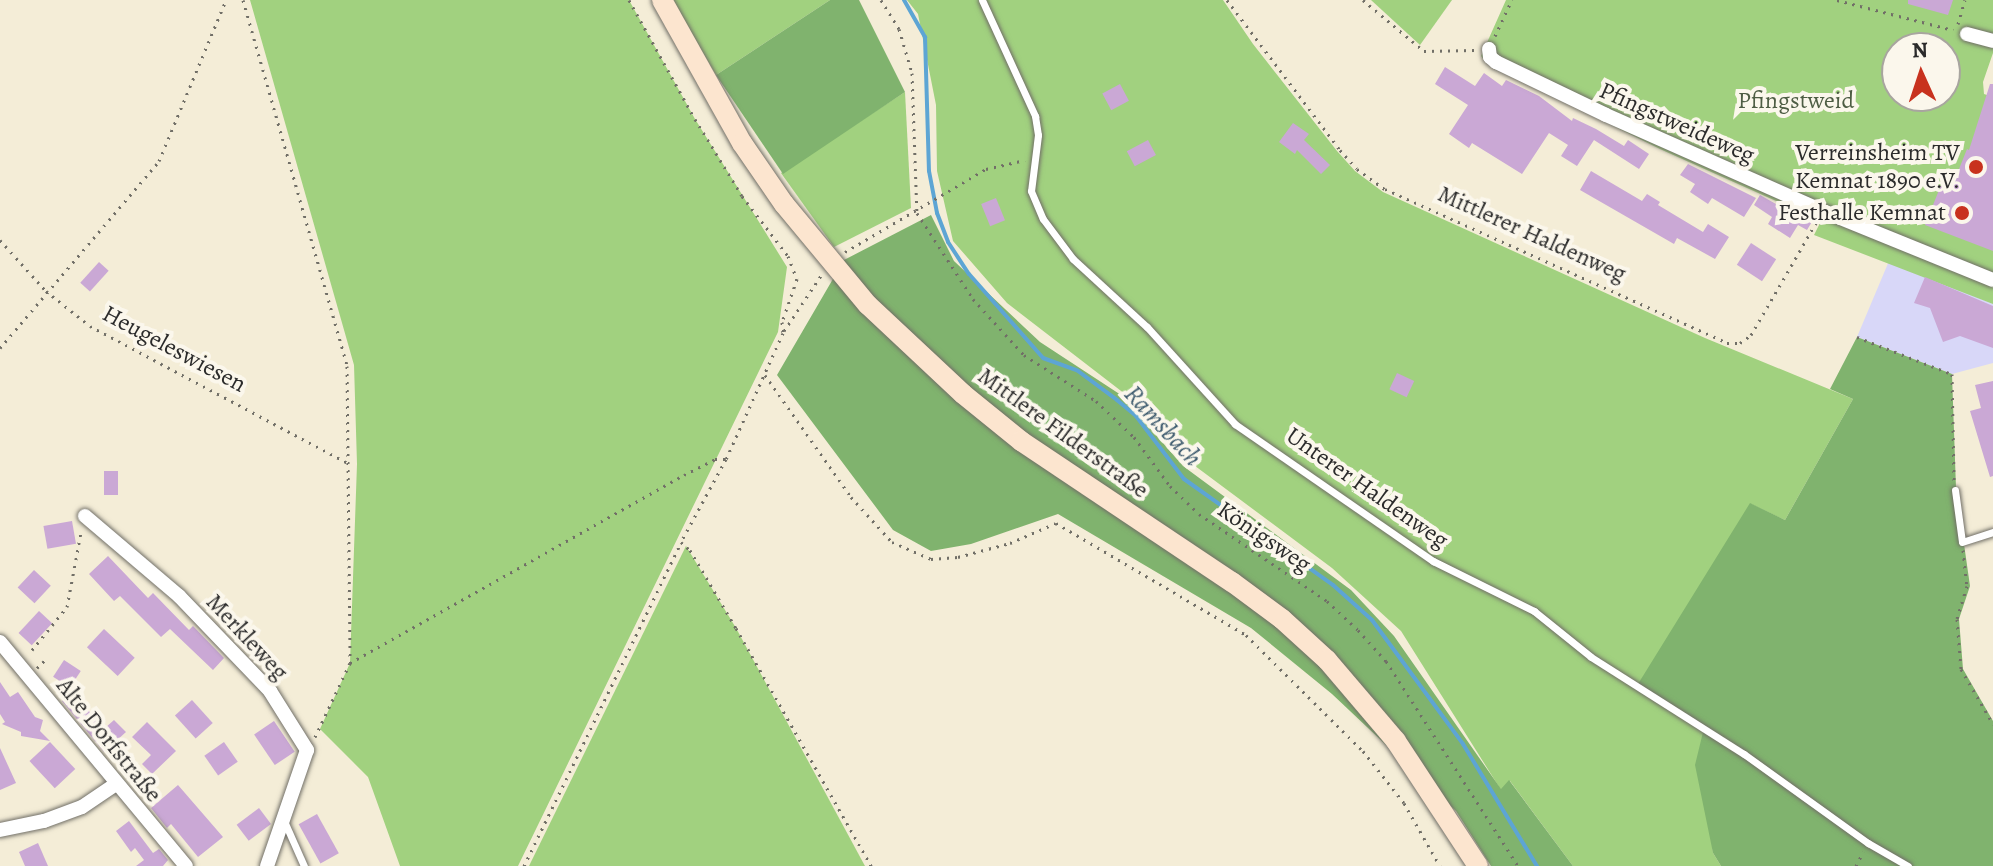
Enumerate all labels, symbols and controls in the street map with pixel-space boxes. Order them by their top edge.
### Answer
north arrow [1881,32,1961,112]
text: N [1911,35,1929,65]
street label: Pfingstweideweg [1595,76,1759,170]
park label: Pfingstweid [1738,87,1854,115]
place label: Verreinsheim TV Kemnat 1890 e.V. [1795,139,1960,195]
marker: Verreinsheim TV Kemnat 1890 e.V. [1967,158,1985,176]
street label: Mittlerer Haldenweg [1433,180,1631,288]
place label: Festhalle Kemnat [1778,199,1946,227]
marker: Festhalle Kemnat [1953,204,1971,222]
street label: Heugeleswiesen [97,299,251,399]
street label: Mittlere Filderstraße [972,361,1154,505]
water label: Ramsbach [1118,379,1208,473]
street label: Unterer Haldenweg [1280,421,1454,555]
street label: Königsweg [1212,495,1316,579]
street label: Merkleweg [200,588,294,686]
street label: Alte Dorfstraße [50,672,168,808]

